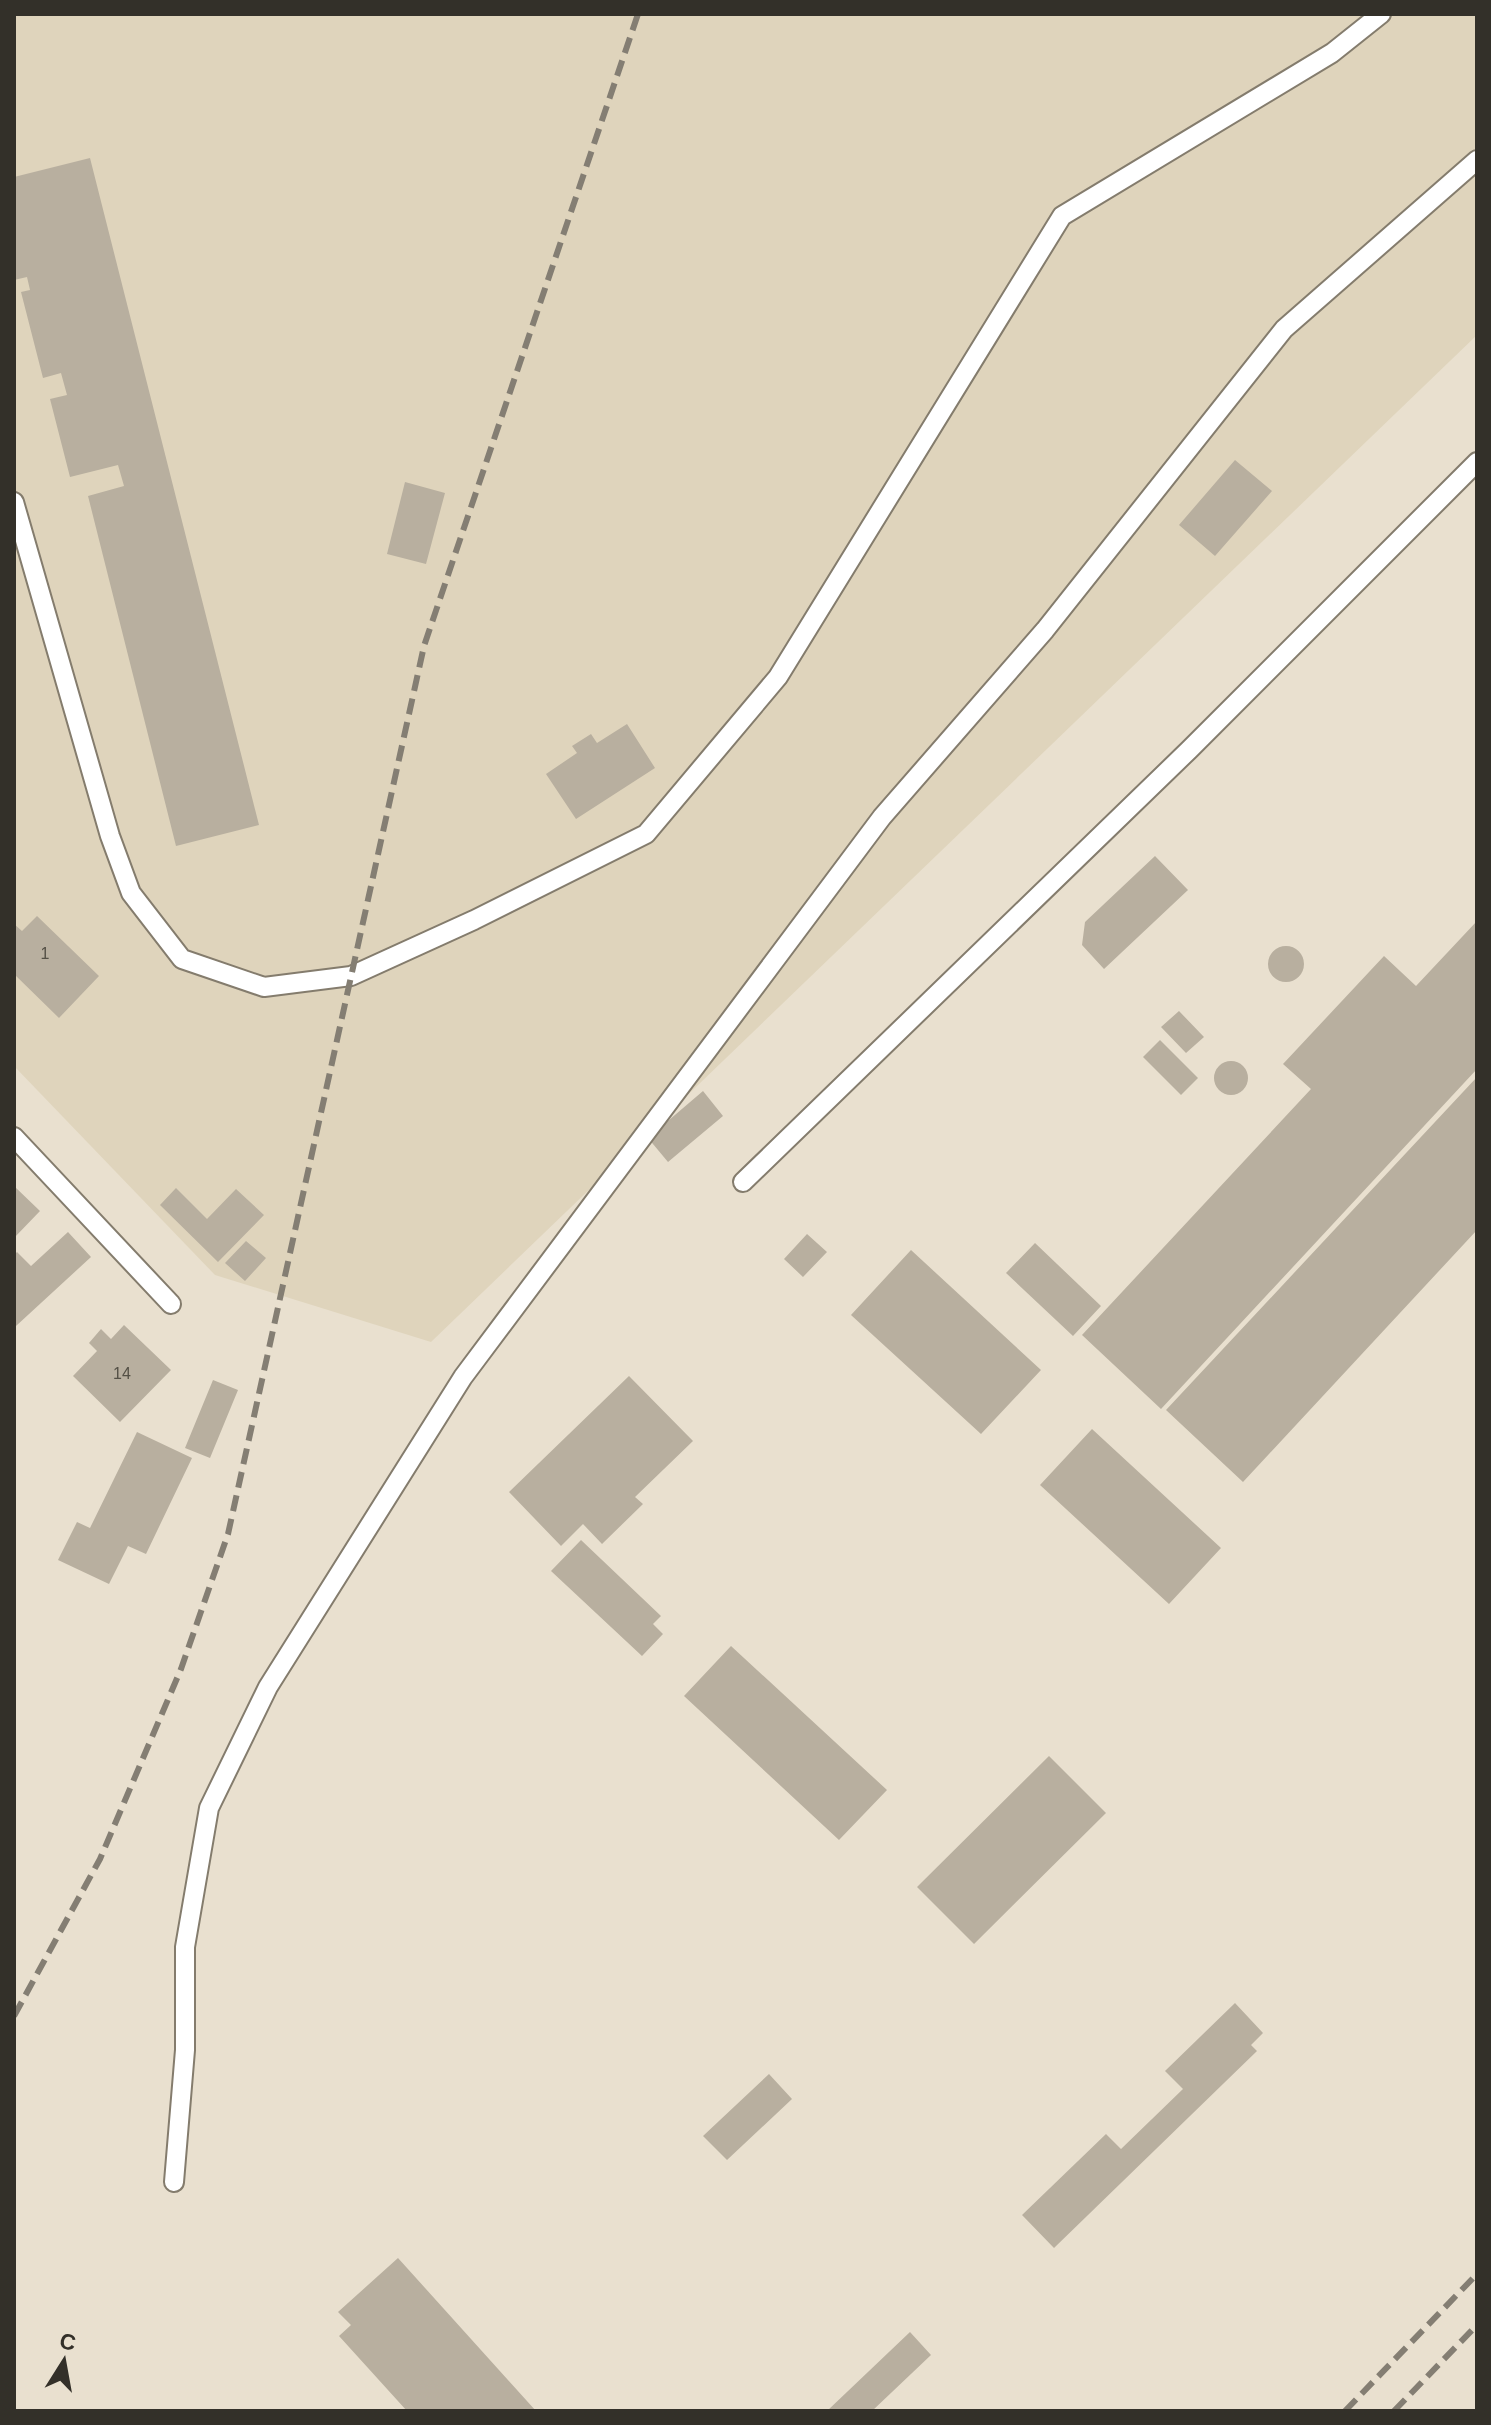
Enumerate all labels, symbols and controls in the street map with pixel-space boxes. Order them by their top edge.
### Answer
house number: 1 [41,945,50,962]
house number: 14 [113,1365,131,1382]
north arrow [24,2321,104,2401]
text: С [58,2328,78,2356]

